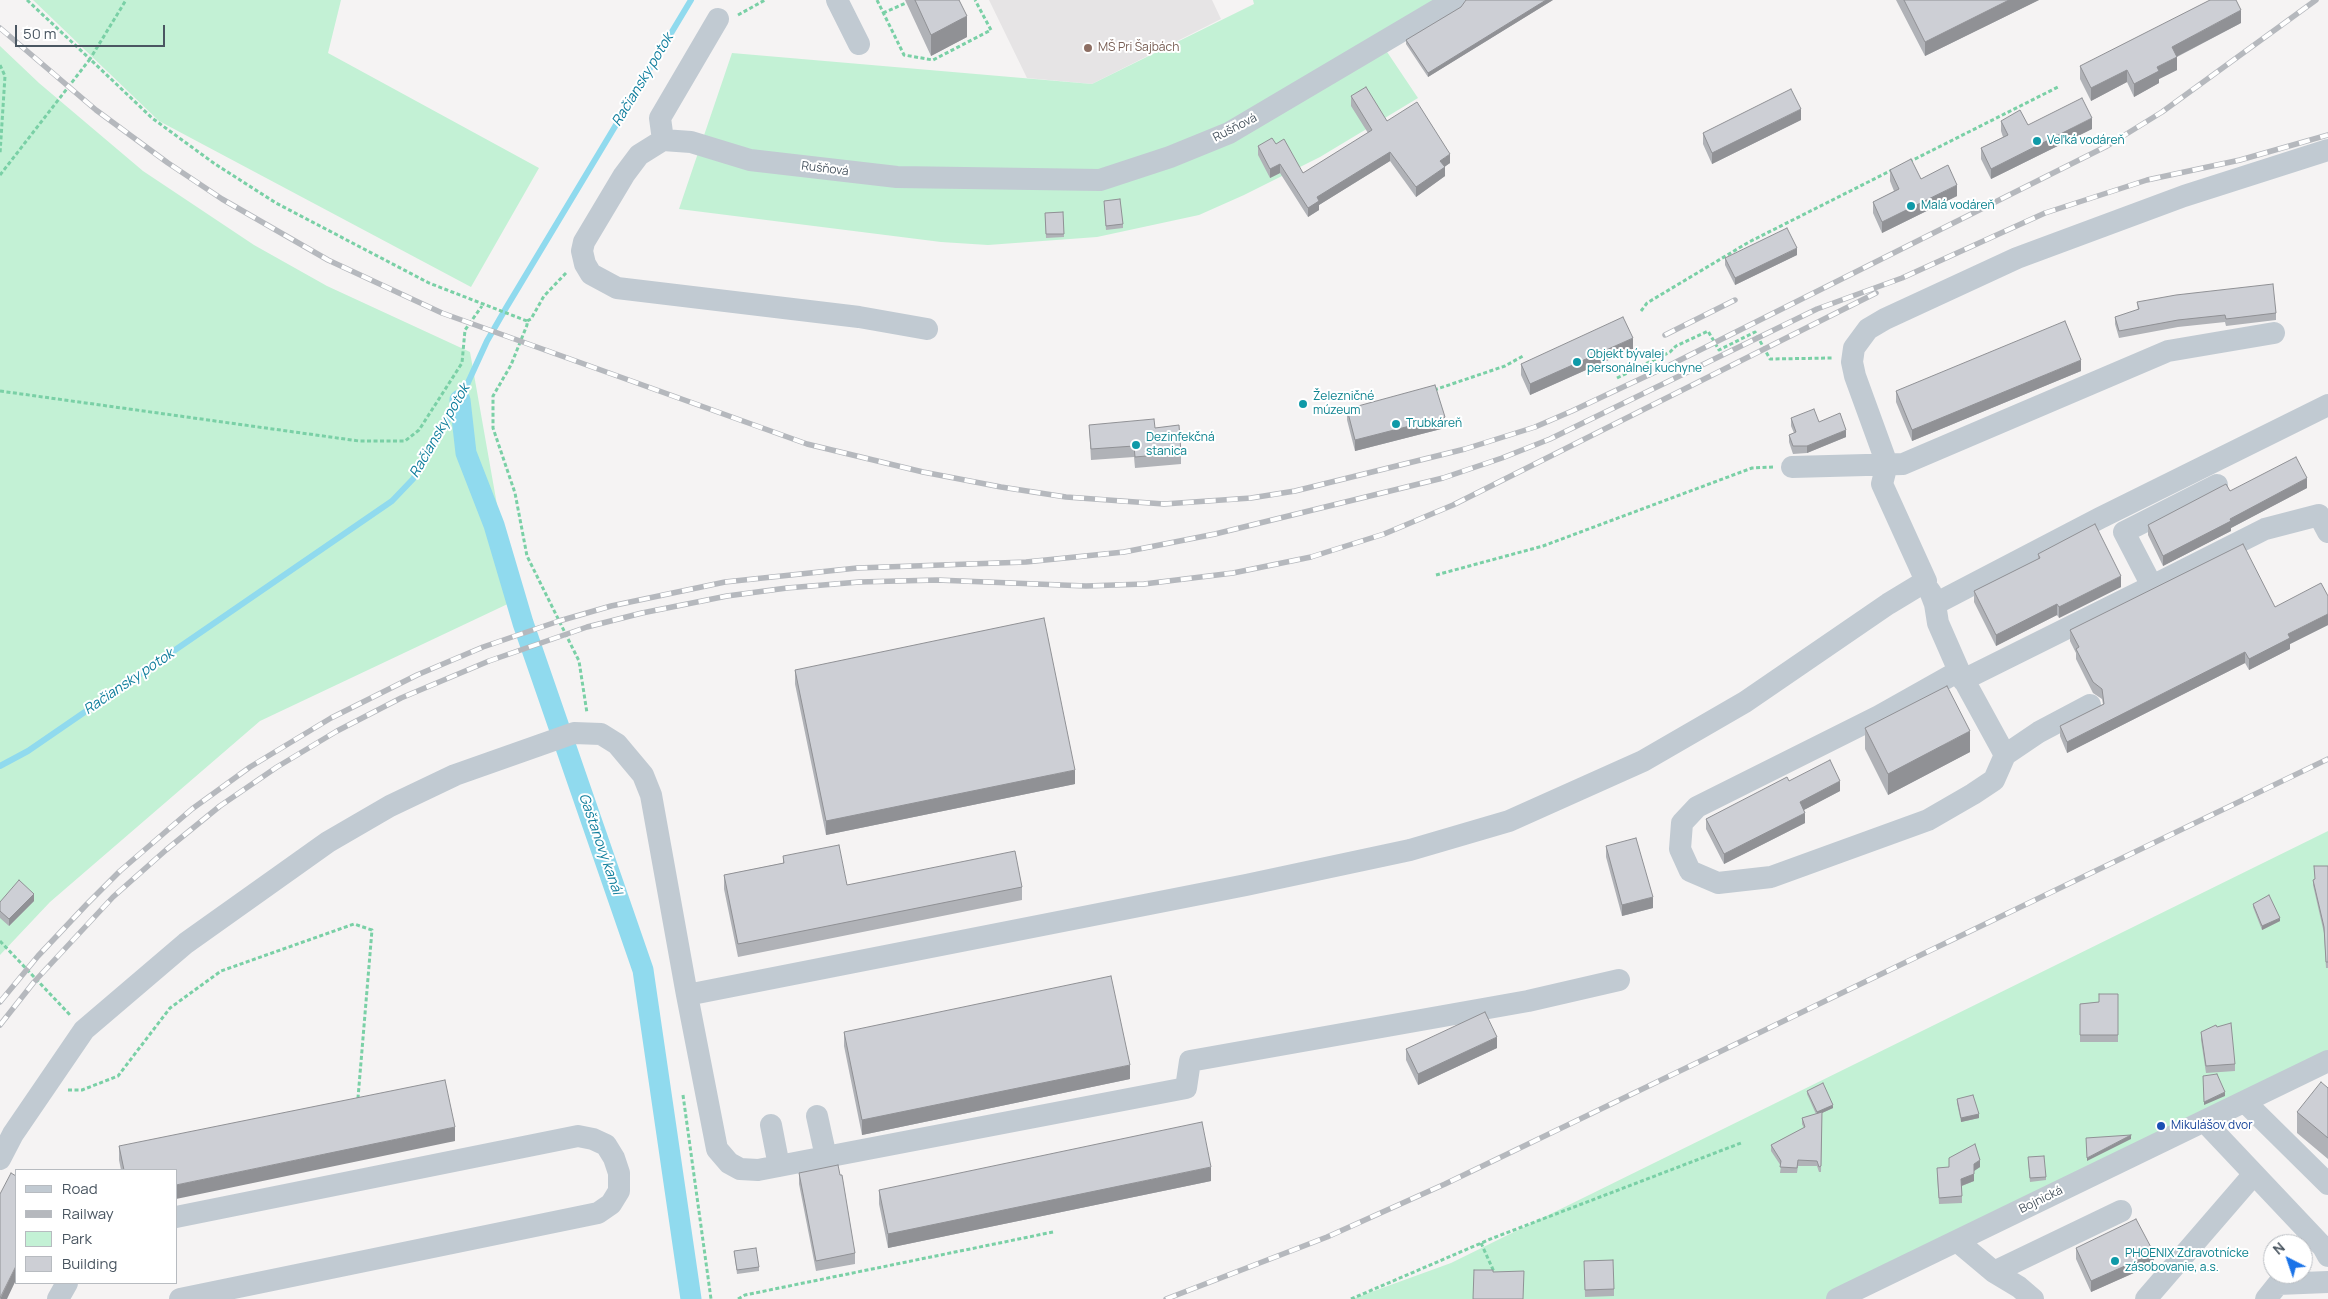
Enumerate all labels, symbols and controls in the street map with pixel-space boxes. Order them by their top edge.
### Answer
scale bar [18,15,168,47]
text: 50 m [23,23,57,44]
water label: Račiansky potok [609,31,677,129]
place label: MŠ Pri Šajbách [1098,41,1179,55]
marker: MŠ Pri Šajbách [1082,42,1094,54]
street label: Rušňová [1211,111,1259,145]
place label: Veľká vodáreň [2047,134,2125,148]
marker: Veľká vodáreň [2031,135,2043,147]
street label: Rušňová [801,159,849,179]
place label: Malá vodáreň [1921,199,1995,213]
marker: Malá vodáreň [1905,200,1917,212]
place label: Objekt bývalej personálnej kuchyne [1587,348,1702,376]
marker: Objekt bývalej personálnej kuchyne [1571,356,1583,368]
water label: Račiansky potok [406,381,474,481]
place label: Železničné múzeum [1313,390,1374,418]
marker: Železničné múzeum [1297,398,1309,410]
place label: Trubkáreň [1406,417,1462,431]
marker: Trubkáreň [1390,418,1402,430]
place label: Dezinfekčná stanica [1146,431,1215,459]
marker: Dezinfekčná stanica [1130,439,1142,451]
water label: Račiansky potok [81,646,177,718]
water label: Gaštanový kanál [575,791,625,897]
place label: Mikulášov dvor [2171,1119,2252,1133]
marker: Mikulášov dvor [2155,1120,2167,1132]
legend [15,1169,178,1284]
text: Road [62,1178,98,1199]
street label: Bojnická [2017,1183,2065,1217]
text: Railway [62,1203,114,1224]
text: Park [62,1228,92,1249]
north arrow [2263,1234,2313,1284]
text: N [2268,1238,2289,1259]
place label: PHOENIX Zdravotnícke zásobovanie, a.s. [2125,1247,2249,1275]
text: Building [62,1253,117,1274]
marker: PHOENIX Zdravotnícke zásobovanie, a.s. [2109,1255,2121,1267]

